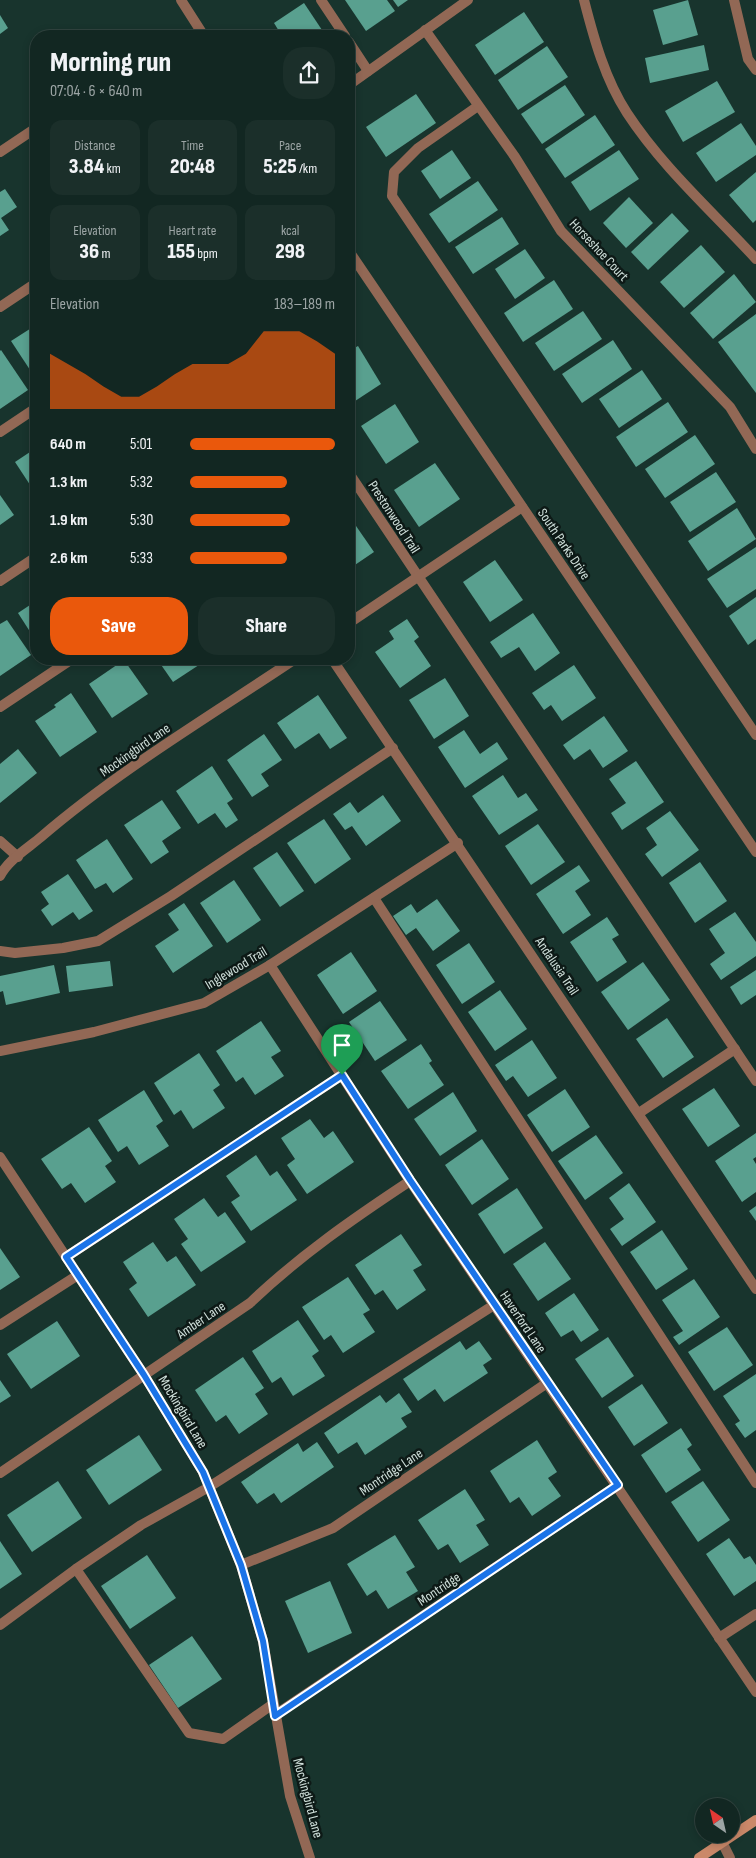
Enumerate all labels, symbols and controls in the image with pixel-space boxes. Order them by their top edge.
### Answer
text: Morning run [50,46,171,79]
button: share [283,47,335,99]
text: 07:04 · 6 × 640 m [50,82,142,101]
text: Distance [74,137,115,154]
text: Time [181,137,204,154]
text: Pace [279,137,301,154]
text: 3.84 [69,154,104,179]
text: 20:48 [170,154,215,179]
text: 5:25 [263,154,297,179]
text: km [104,160,121,177]
text: /km [297,160,317,177]
street label: Horseshoe Court [566,215,632,285]
text: Elevation [73,222,116,239]
text: Heart rate [169,222,216,239]
text: kcal [281,222,299,239]
text: 36 [79,239,99,264]
text: 155 [167,239,195,264]
text: 298 [275,239,305,264]
text: m [99,245,110,262]
text: bpm [195,245,218,262]
text: Elevation [50,295,99,314]
text: 183–189 m [274,295,335,314]
text: 640 m [50,435,86,454]
text: 5:01 [130,435,152,454]
text: 1.3 km [50,473,87,492]
text: 5:32 [130,473,153,492]
street label: Prestonwood Trail [364,478,424,556]
street label: South Parks Drive [534,505,594,583]
text: 1.9 km [50,511,88,530]
text: 5:30 [130,511,153,530]
text: 2.6 km [50,549,88,568]
text: 5:33 [130,549,153,568]
button: Save [50,597,188,655]
button: Share [198,597,335,655]
street label: Mockingbird Lane [97,720,173,780]
street label: Andalusia Trail [531,933,583,998]
street label: Inglewood Trail [202,943,270,993]
pin [321,1024,363,1075]
icon: arrive [328,1031,356,1059]
street label: Haverford Lane [496,1288,550,1356]
street label: Amber Lane [173,1298,229,1343]
street label: Mockingbird Lane [155,1373,211,1451]
street label: Montridge Lane [356,1445,426,1499]
street label: Montridge [414,1569,464,1609]
street label: Mockingbird Lane [289,1756,327,1840]
north arrow [695,1798,740,1842]
map controls [695,1798,740,1843]

